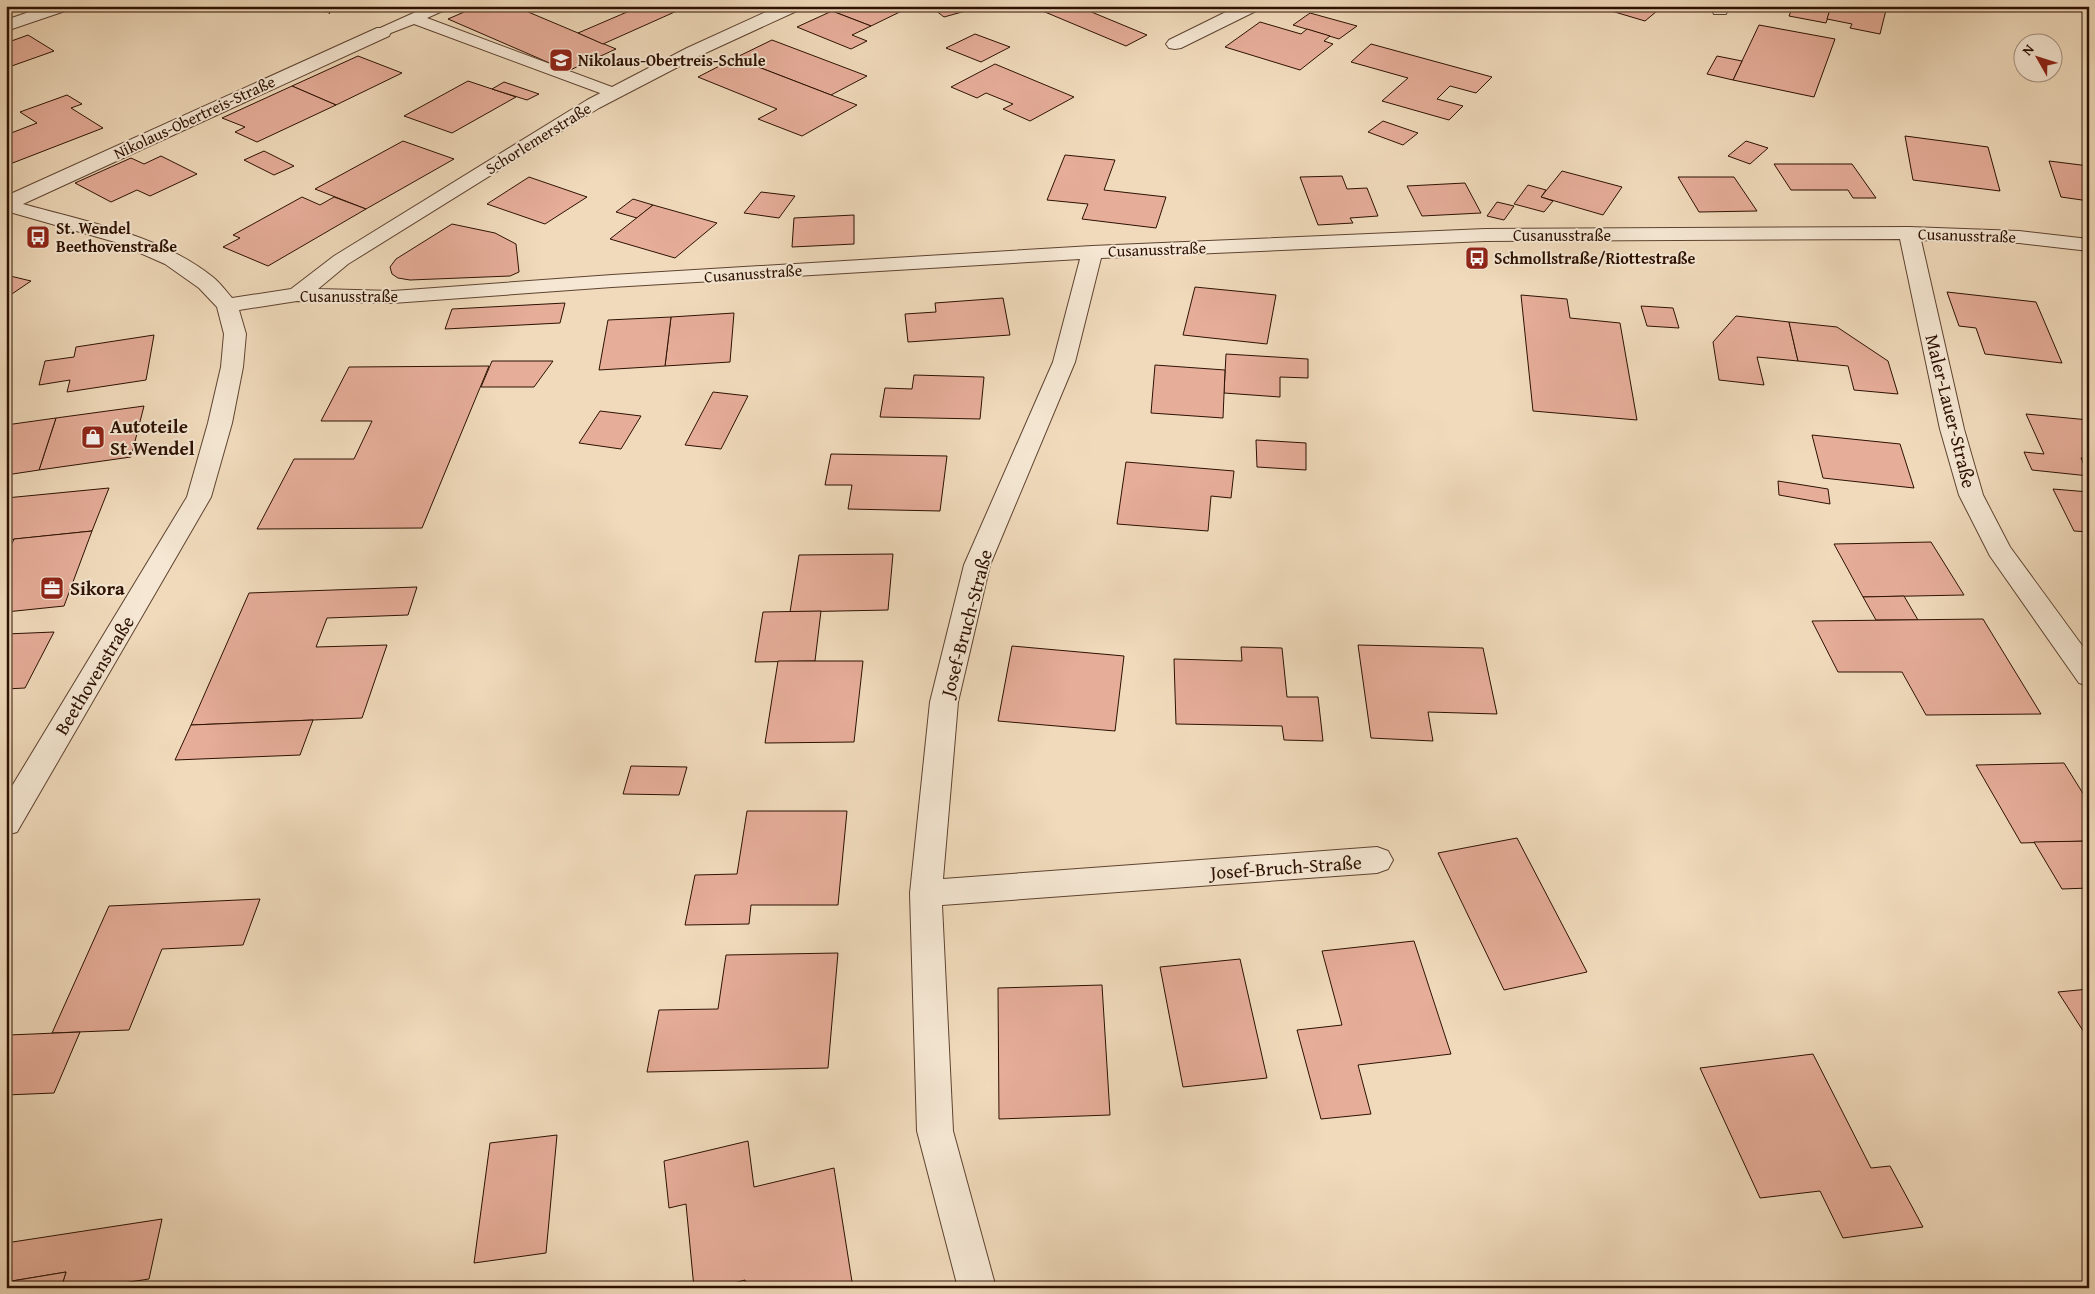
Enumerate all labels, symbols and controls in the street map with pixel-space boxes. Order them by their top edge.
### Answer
north arrow [2012,32,2062,82]
text: N [2017,39,2039,60]
school or university icon: Nikolaus-Obertreis-Schule [548,47,574,73]
place label: Nikolaus-Obertreis-Schule [578,48,766,72]
street label: Nikolaus-Obertreis-Straße [109,69,279,165]
street label: Schorlemerstraße [481,96,595,180]
place label: St. Wendel Beethovenstraße [56,216,177,258]
street label: Cusanusstraße [1918,221,2016,249]
street label: Cusanusstraße [1513,223,1611,247]
bus stop icon: St. Wendel Beethovenstraße [25,224,51,250]
street label: Cusanusstraße [1108,235,1206,263]
bus stop icon: Schmollstraße/Riottestraße [1464,245,1490,271]
place label: Schmollstraße/Riottestraße [1494,246,1695,270]
street label: Cusanusstraße [703,258,803,288]
street label: Cusanusstraße [300,284,398,308]
street label: Maler-Lauer-Straße [1918,331,1984,491]
place label: Autoteile St.Wendel [110,412,195,462]
shop icon: Autoteile St.Wendel [80,424,106,450]
street label: Josef-Bruch-Straße [932,546,999,702]
place label: Sikora [70,574,125,602]
office icon: Sikora [39,575,65,601]
street label: Beethovenstraße [47,610,141,740]
street label: Josef-Bruch-Straße [1207,848,1363,886]

